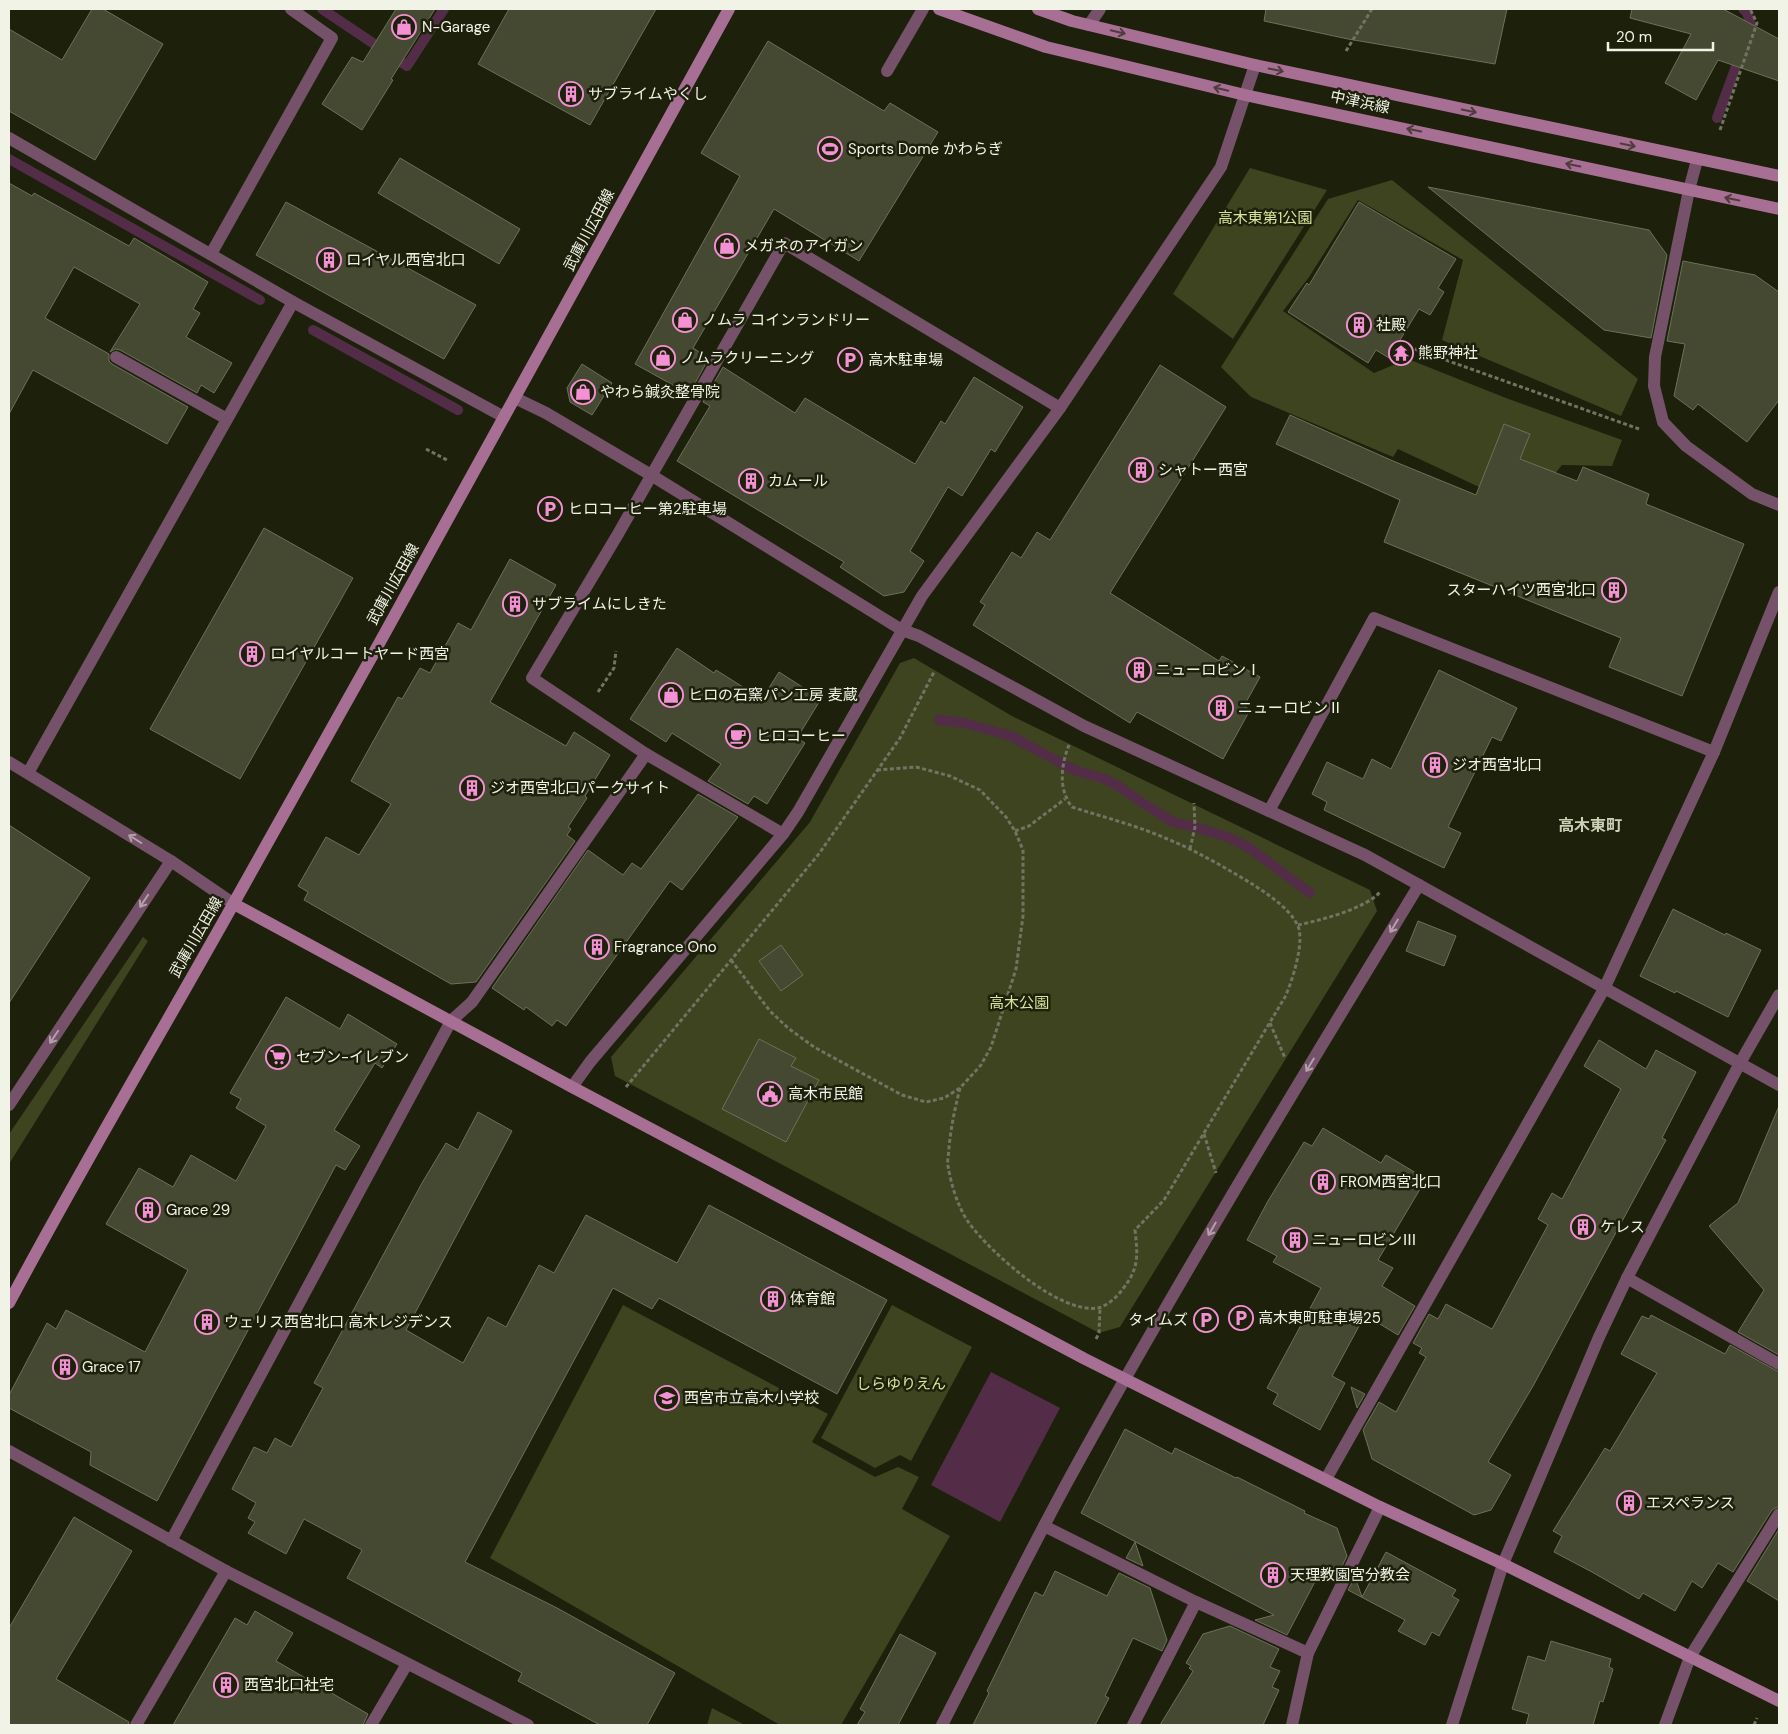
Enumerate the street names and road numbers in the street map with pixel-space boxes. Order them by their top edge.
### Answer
street label: 中津浜線 [1329,86,1391,118]
street label: 武庫川広田線 [559,186,619,274]
street label: 武庫川広田線 [362,540,424,628]
street label: 武庫川広田線 [165,893,227,981]

